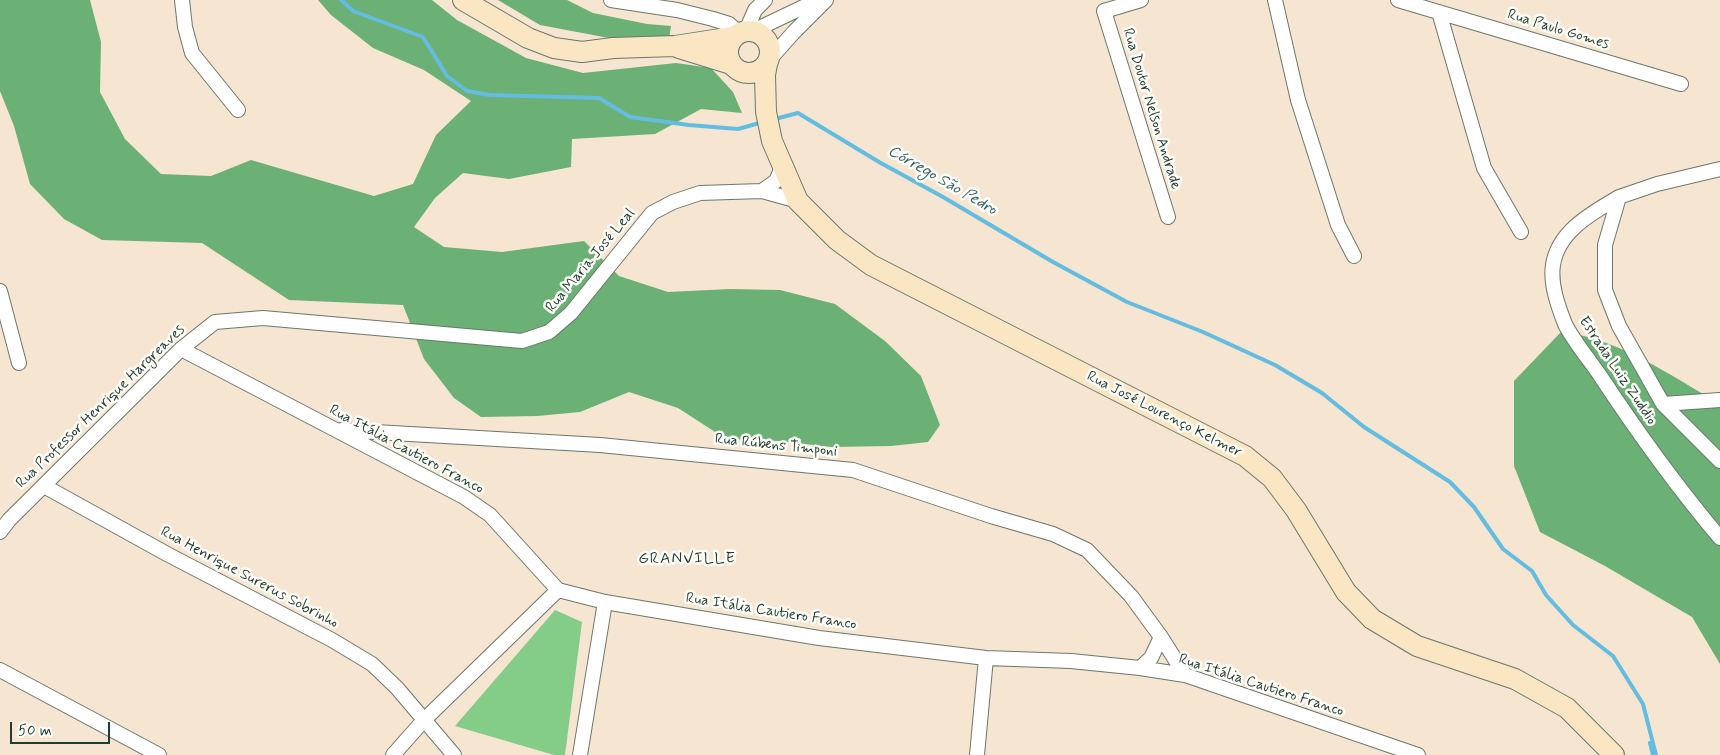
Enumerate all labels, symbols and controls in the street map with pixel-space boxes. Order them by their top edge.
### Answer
street label: Rua Paulo Gomes [1505,6,1611,54]
street label: Rua Doutor Nelson Andrade [1118,26,1184,192]
water label: Córrego São Pedro [884,142,1000,220]
street label: Rua Maria José Leal [542,205,640,317]
street label: Estrada Luiz Zuddio [1574,314,1660,428]
street label: Rua Professor Henrique Hargreaves [13,321,189,493]
street label: Rua José Lourenço Kelmer [1083,368,1245,462]
street label: Rua Itália Cautiero Franco [326,402,486,498]
street label: Rua Rúbens Timponi [714,431,838,461]
street label: Rua Henrique Surerus Sobrinho [157,523,341,633]
district label: GRANVILLE [638,550,736,570]
street label: Rua Itália Cautiero Franco [684,590,858,634]
street label: Rua Itália Cautiero Franco [1176,651,1346,721]
scale bar [12,712,112,744]
text: 50 m [18,721,52,741]

